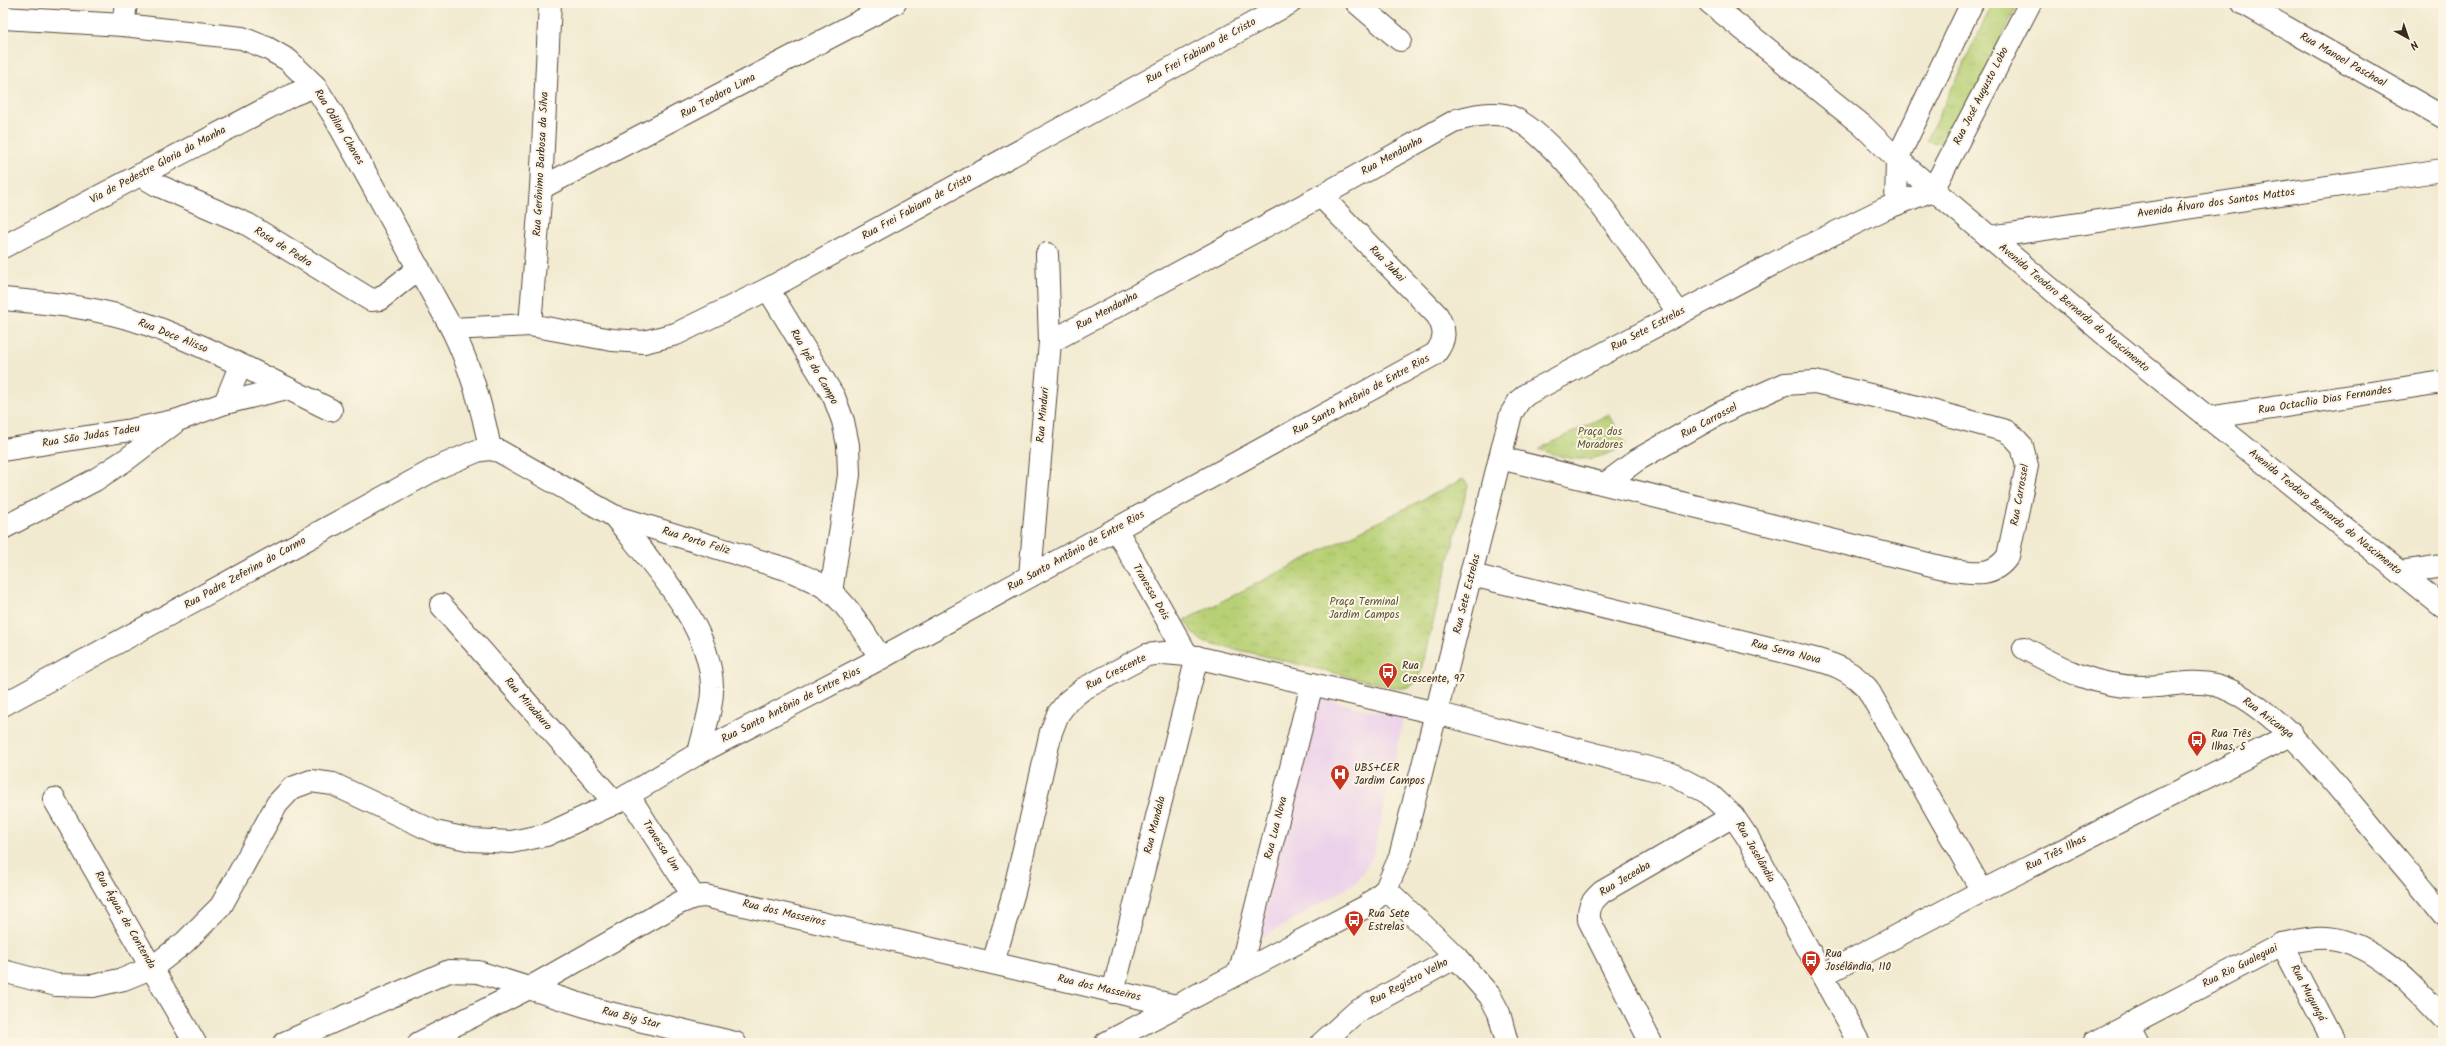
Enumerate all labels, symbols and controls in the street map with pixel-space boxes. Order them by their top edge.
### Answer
street label: Rua Frei Fabiano de Cristo [1142,13,1260,89]
north arrow [2388,18,2428,58]
street label: Rua Manoel Paschoal [2296,28,2390,92]
text: N [2405,36,2422,54]
street label: Rua José Augusto Lobo [1948,44,2014,148]
street label: Rua Teodoro Lima [677,69,759,123]
street label: Rua Odilon Chaves [309,85,369,169]
street label: Rua Gerônimo Barbosa da Silva [528,91,554,237]
street label: Via de Pedestre Gloria da Manha [87,121,229,209]
street label: Rua Mendanha [1358,132,1426,180]
street label: Rua Frei Fabiano de Cristo [858,169,976,245]
street label: Avenida Álvaro dos Santos Mattos [2136,183,2296,223]
street label: Rosa de Pedra [250,222,316,272]
street label: Avenida Teodoro Bernardo do Nascimento [1994,239,2154,377]
street label: Rua Jubai [1365,241,1409,287]
street label: Rua Mendanha [1073,287,1141,335]
street label: Rua Sete Estrelas [1607,302,1689,356]
street label: Rua Doce Alisso [135,314,211,358]
street label: Rua Ipê do Campo [785,326,843,408]
street label: Rua Santo Antônio de Entre Rios [1289,350,1433,440]
street label: Rua Octacílio Dias Fernandes [2257,381,2393,419]
street label: Rua Minduri [1032,386,1054,443]
street label: Rua Carrossel [1677,398,1741,444]
street label: Rua São Judas Tadeu [41,419,142,453]
park label: Praça dos Moradores [1577,423,1623,454]
street label: Avenida Teodoro Bernardo do Nascimento [2244,444,2406,580]
street label: Rua Carrossel [2006,462,2034,527]
street label: Rua Santo Antônio de Entre Rios [1004,506,1148,596]
street label: Rua Porto Feliz [660,522,732,560]
street label: Rua Padre Zeferino do Carmo [181,532,309,614]
street label: Rua Sete Estrelas [1448,552,1486,636]
street label: Travessa Dois [1128,560,1175,624]
park label: Praça Terminal Jardim Campos [1329,593,1400,624]
street label: Rua Serra Nova [1749,635,1823,669]
street label: Rua Crescente [1082,649,1150,695]
place label: Rua Crescente, 97 [1402,657,1465,688]
bus stop icon: Rua Crescente, 97 [1377,661,1399,689]
street label: Rua Santo Antônio de Entre Rios [718,662,864,748]
street label: Rua Miradouro [500,673,556,735]
street label: Rua Aricanga [2238,693,2298,743]
place label: Rua Três Ilhas, 5 [2211,725,2252,756]
bus stop icon: Rua Três Ilhas, 5 [2186,729,2208,757]
place label: UBS+CER Jardim Campos [1354,759,1425,790]
hospital icon: UBS+CER Jardim Campos [1329,763,1351,791]
street label: Rua Mandala [1139,794,1171,856]
street label: Rua Lua Nova [1259,795,1293,861]
street label: Travessa Um [638,817,685,876]
street label: Rua Joselândia [1730,818,1780,886]
street label: Rua Três Ilhas [2022,830,2090,876]
street label: Rua Jeceaba [1596,857,1654,901]
street label: Rua Águas de Contenda [90,868,160,972]
street label: Rua dos Masseiros [741,895,828,931]
place label: Rua Sete Estrelas [1368,905,1409,936]
bus stop icon: Rua Sete Estrelas [1343,909,1365,937]
street label: Rua Rio Gualeguai [2199,939,2281,993]
place label: Rua Josélândia, 110 [1825,945,1891,976]
bus stop icon: Rua Josélândia, 110 [1800,949,1822,977]
street label: Rua Registro Velho [1366,954,1452,1010]
street label: Rua Mugungá [2285,961,2331,1026]
street label: Rua dos Masseiros [1056,970,1143,1006]
street label: Rua Big Star [600,1002,663,1034]

